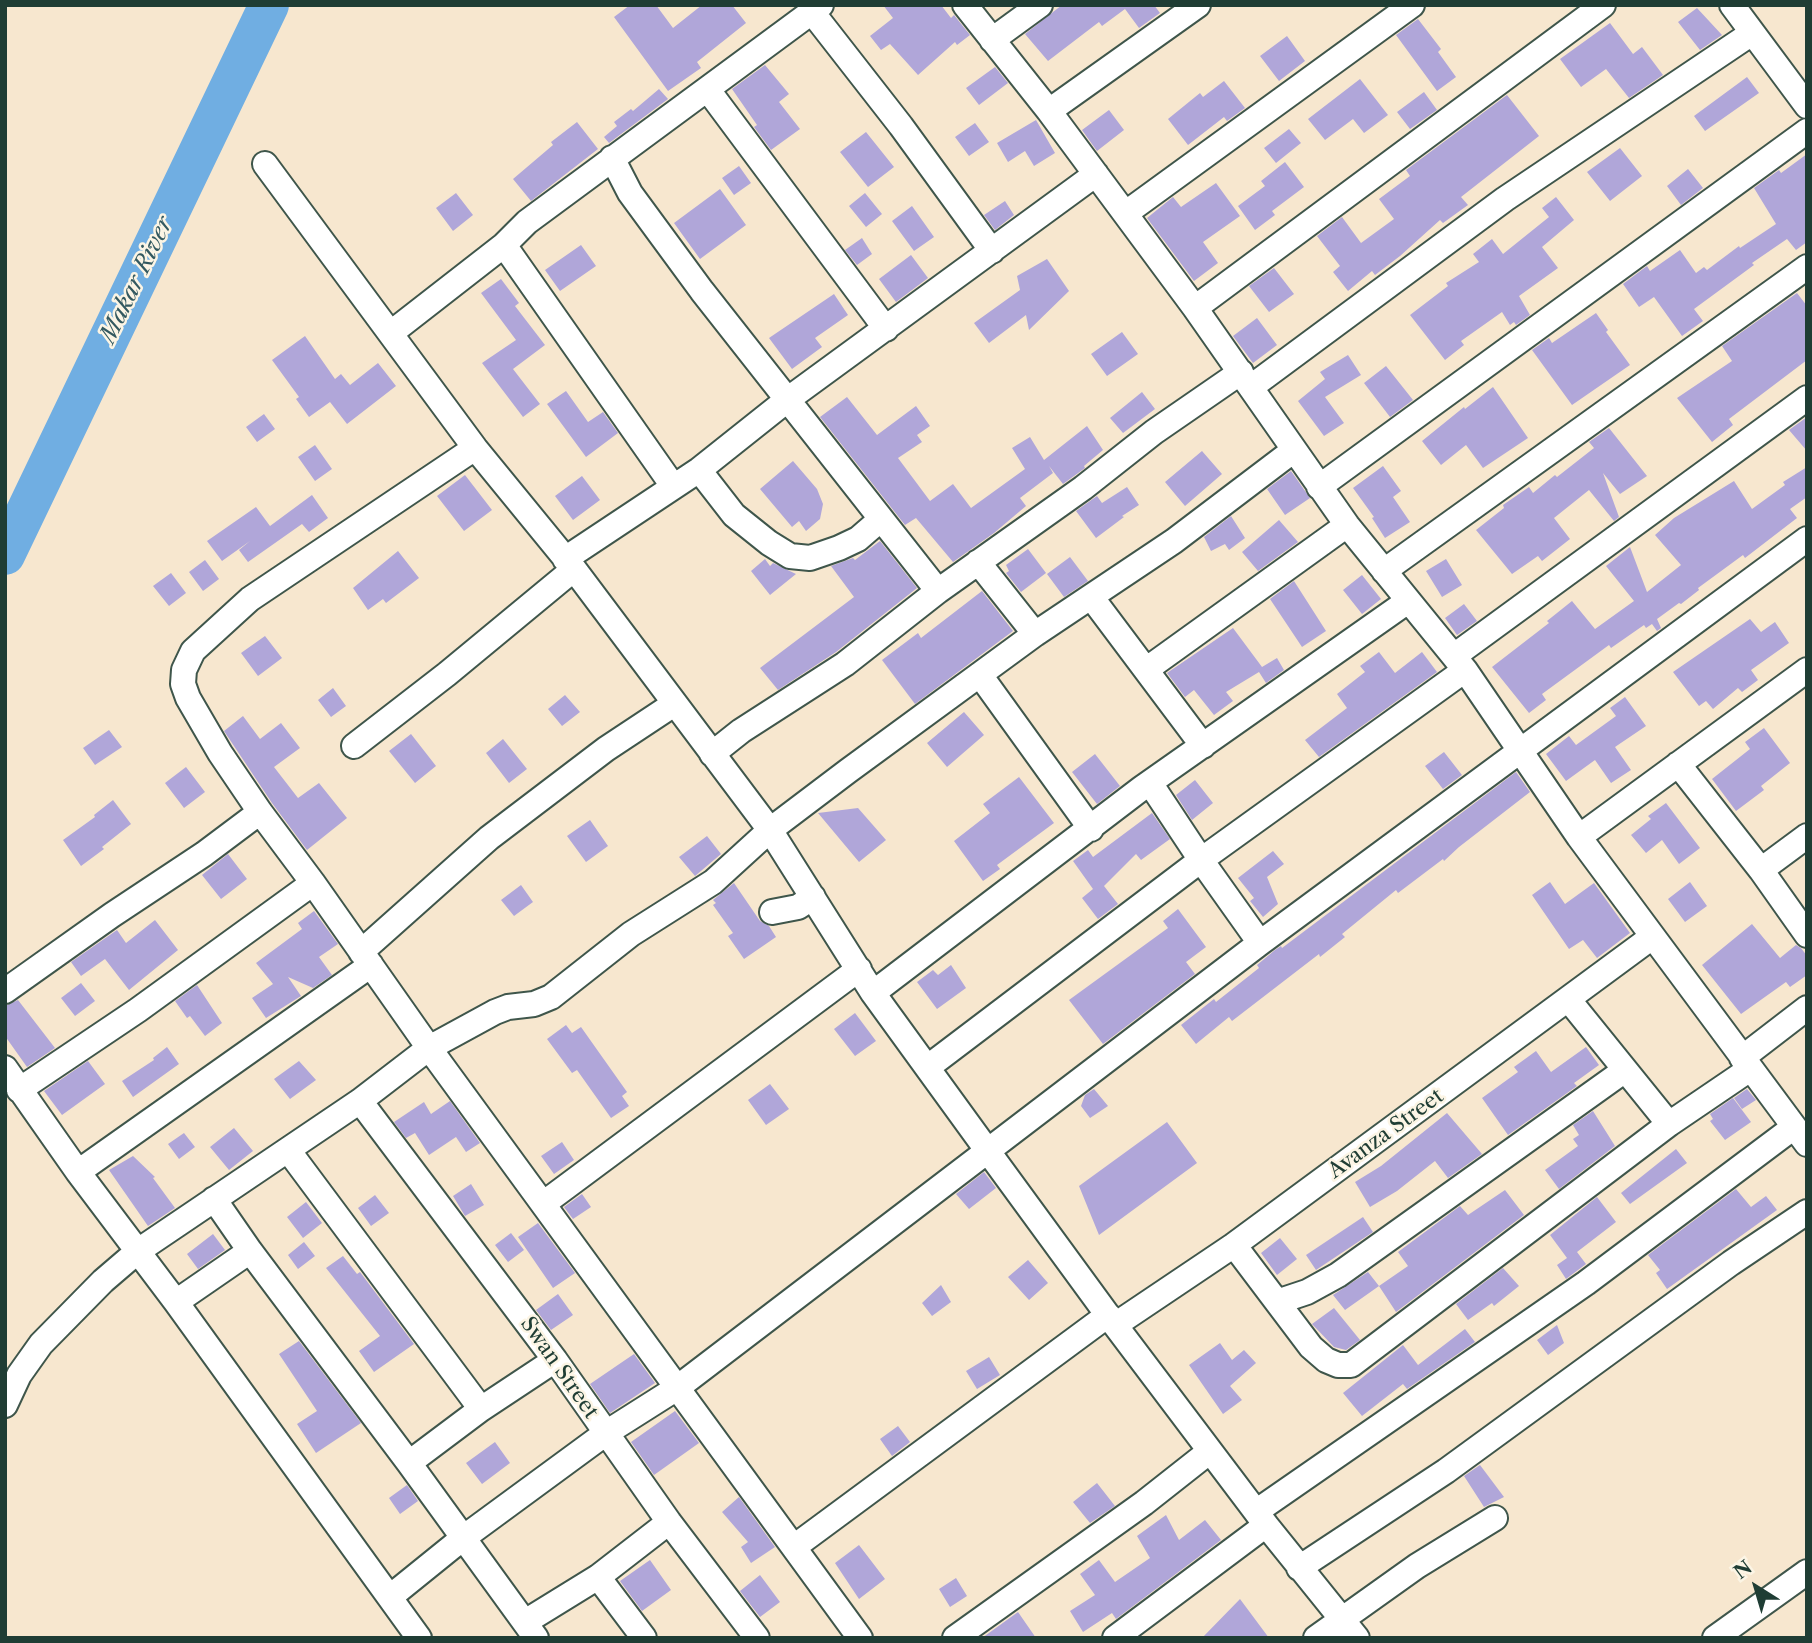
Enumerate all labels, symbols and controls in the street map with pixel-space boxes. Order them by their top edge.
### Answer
water label: Makar River [95,212,179,348]
street label: Avanza Street [1323,1084,1449,1184]
street label: Swan Street [515,1312,603,1424]
north arrow [1721,1552,1791,1622]
text: N [1730,1556,1757,1584]

